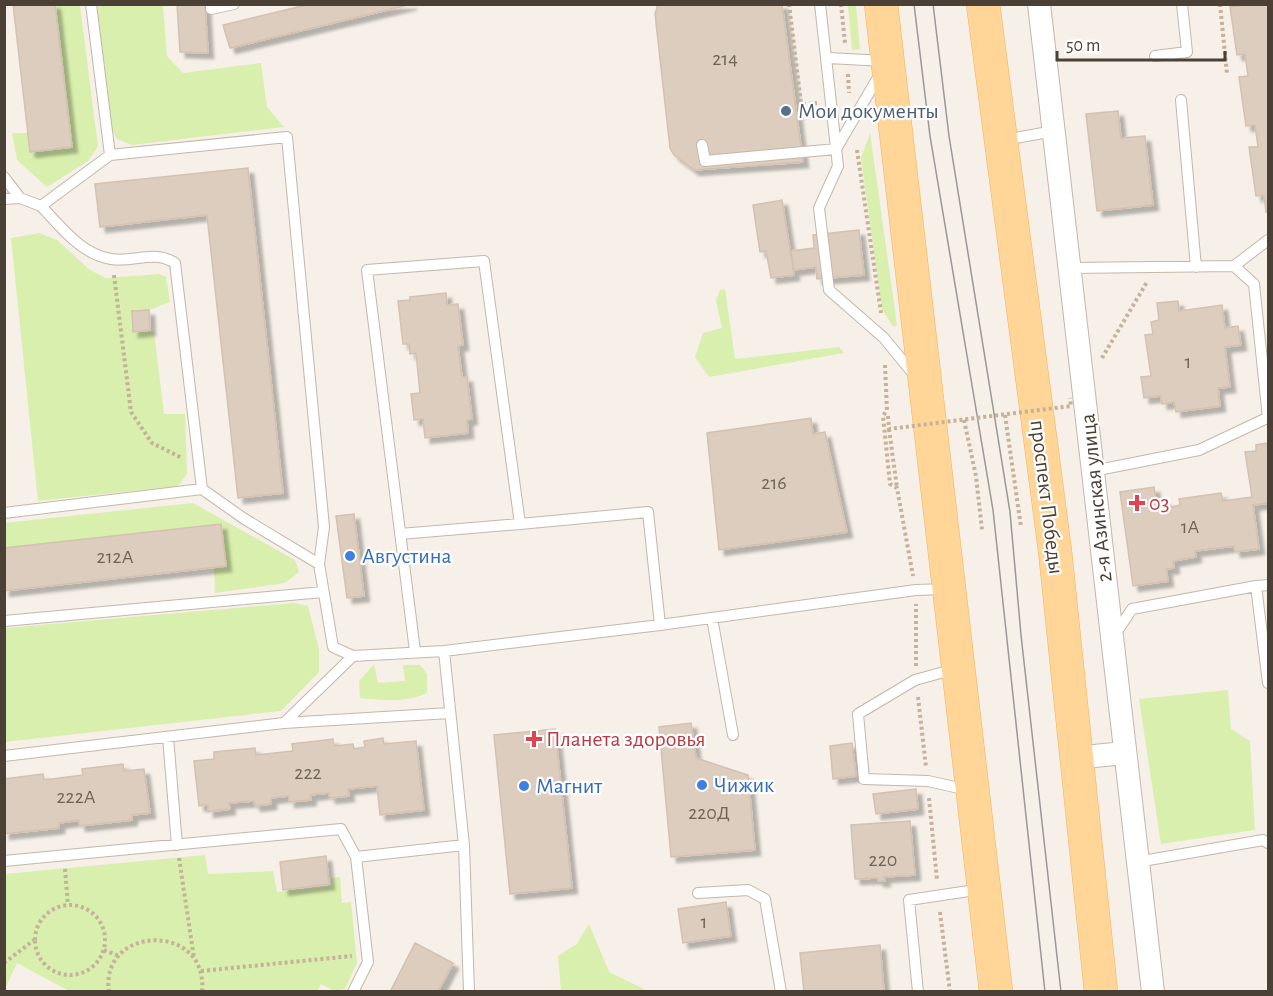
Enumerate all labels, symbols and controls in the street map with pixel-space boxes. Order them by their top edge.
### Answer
scale bar [1057,24,1225,62]
text: 50 m [1066,37,1100,55]
house number: 214 [712,49,738,69]
place label: Мои документы [798,100,939,122]
marker: Мои документы [779,104,793,118]
house number: 1 [1185,352,1191,372]
street label: 2-я Азинская улица [1076,413,1116,583]
street label: проспект Победы [1027,418,1067,576]
house number: 216 [761,473,787,493]
place label: 03 [1149,492,1170,514]
marker: 03 [1130,496,1144,510]
house number: 1А [1181,517,1200,537]
place label: Августина [362,545,451,567]
house number: 212А [97,547,134,567]
marker: Августина [343,549,357,563]
place label: Планета здоровья [546,728,706,750]
marker: Планета здоровья [527,732,541,746]
house number: 222 [294,763,322,783]
place label: Чижик [714,774,774,796]
place label: Магнит [536,775,603,797]
marker: Чижик [695,778,709,792]
marker: Магнит [517,779,531,793]
house number: 222А [56,787,96,807]
house number: 220Д [688,803,730,823]
house number: 220 [869,850,897,870]
house number: 1 [701,912,707,932]

